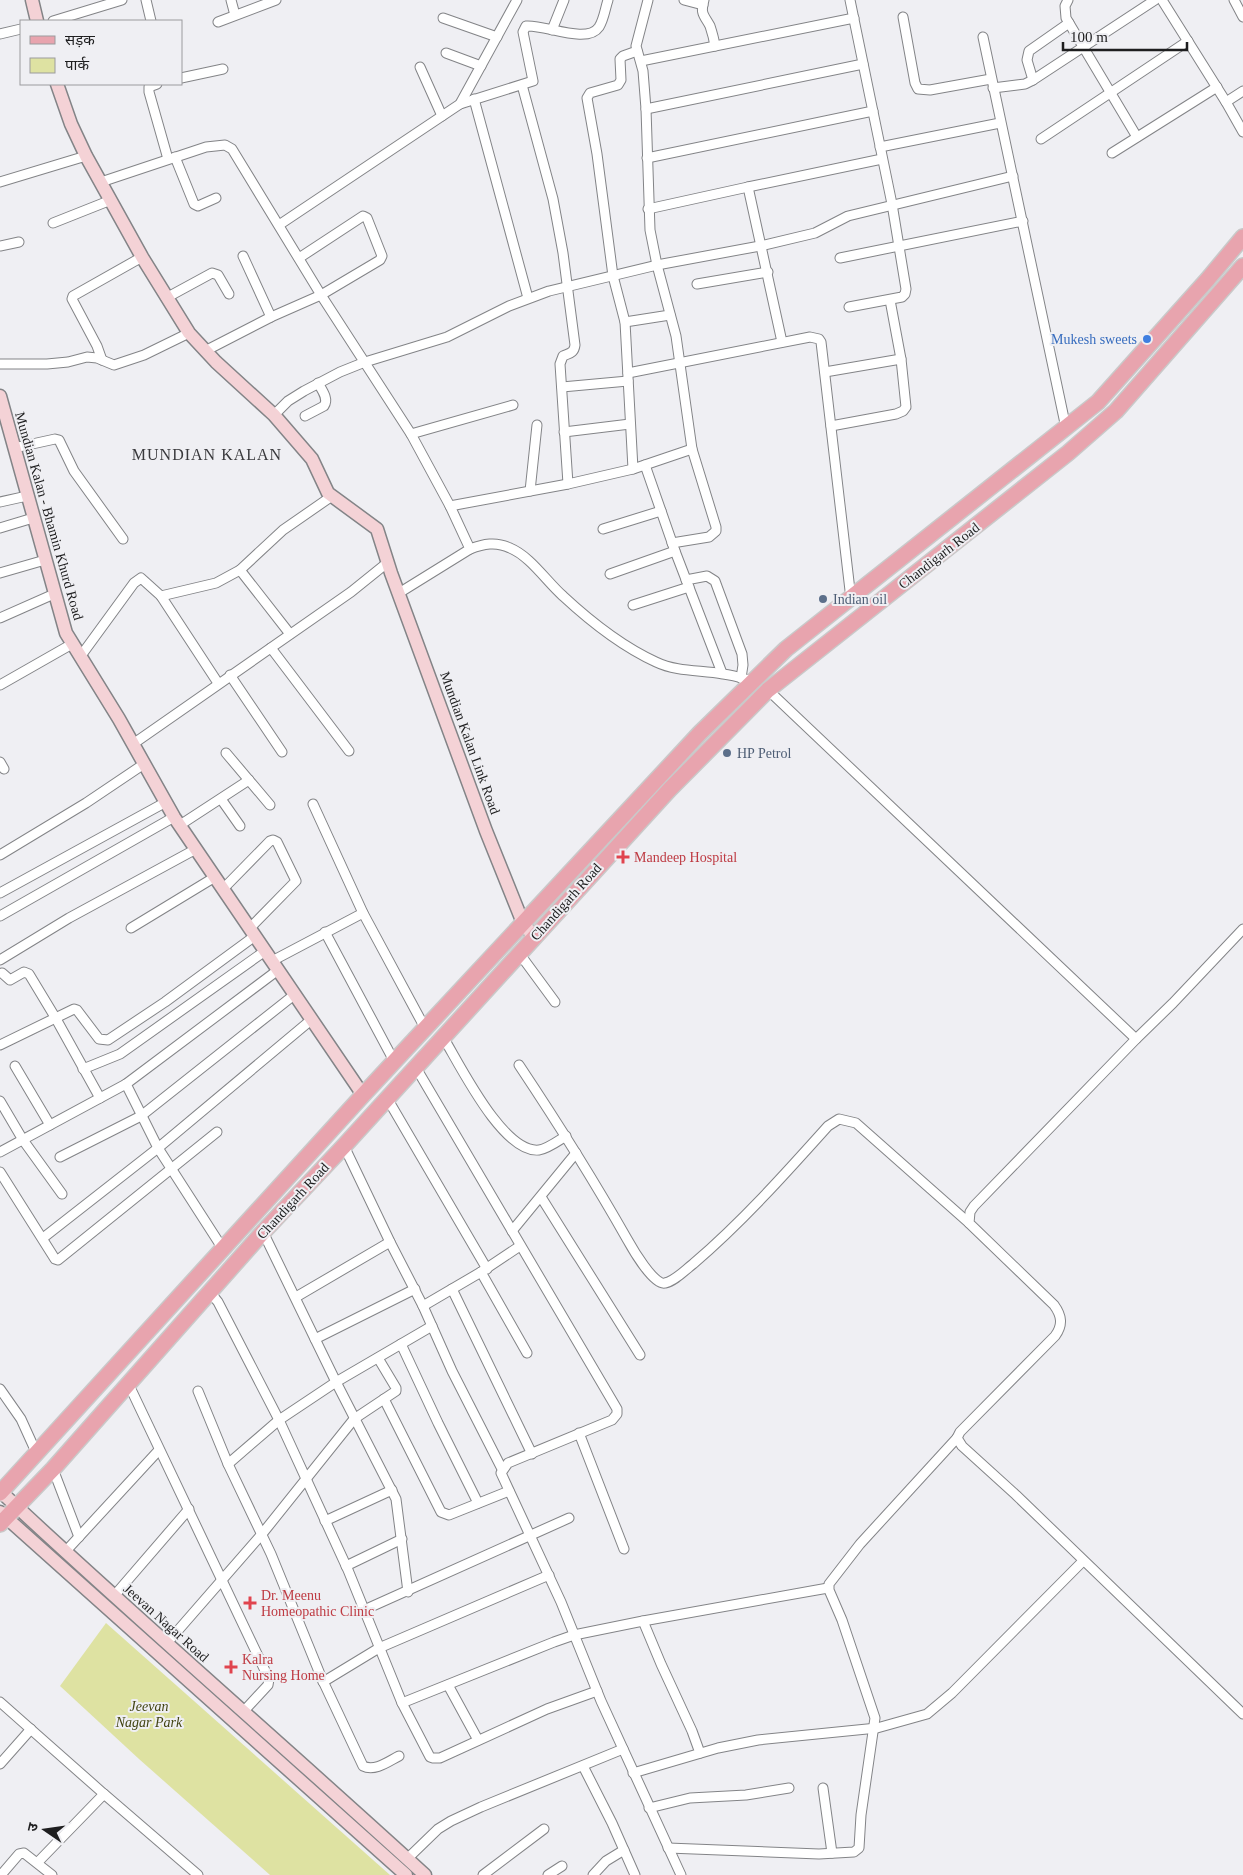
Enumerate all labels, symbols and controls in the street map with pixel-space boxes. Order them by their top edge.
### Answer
legend [20,20,182,85]
scale bar [1063,20,1187,52]
text: 100 m [1070,29,1108,45]
text: सड़क [65,32,95,48]
text: पार्क [65,56,89,73]
place label: Mukesh sweets [1051,332,1137,347]
marker: Mukesh sweets [1141,333,1153,345]
street label: Mundian Kalan - Bhamin Khurd Road [12,410,86,622]
district label: MUNDIAN KALAN [132,446,282,463]
street label: Chandigarh Road [896,520,982,592]
place label: Indian oil [833,592,887,607]
marker: Indian oil [817,593,829,605]
street label: Mundian Kalan Link Road [437,670,503,816]
place label: HP Petrol [737,746,791,761]
marker: HP Petrol [721,747,733,759]
marker: Mandeep Hospital [616,850,630,864]
place label: Mandeep Hospital [634,850,737,865]
street label: Chandigarh Road [528,860,604,944]
street label: Chandigarh Road [254,1160,332,1242]
street label: Jeevan Nagar Road [121,1581,211,1665]
place label: Dr. Meenu Homeopathic Clinic [261,1588,374,1619]
marker: Dr. Meenu Homeopathic Clinic [243,1596,257,1610]
place label: Kalra Nursing Home [242,1652,325,1683]
marker: Kalra Nursing Home [224,1660,238,1674]
park label: Jeevan Nagar Park [115,1699,183,1730]
north arrow [20,1805,70,1855]
text: उ [25,1821,41,1833]

